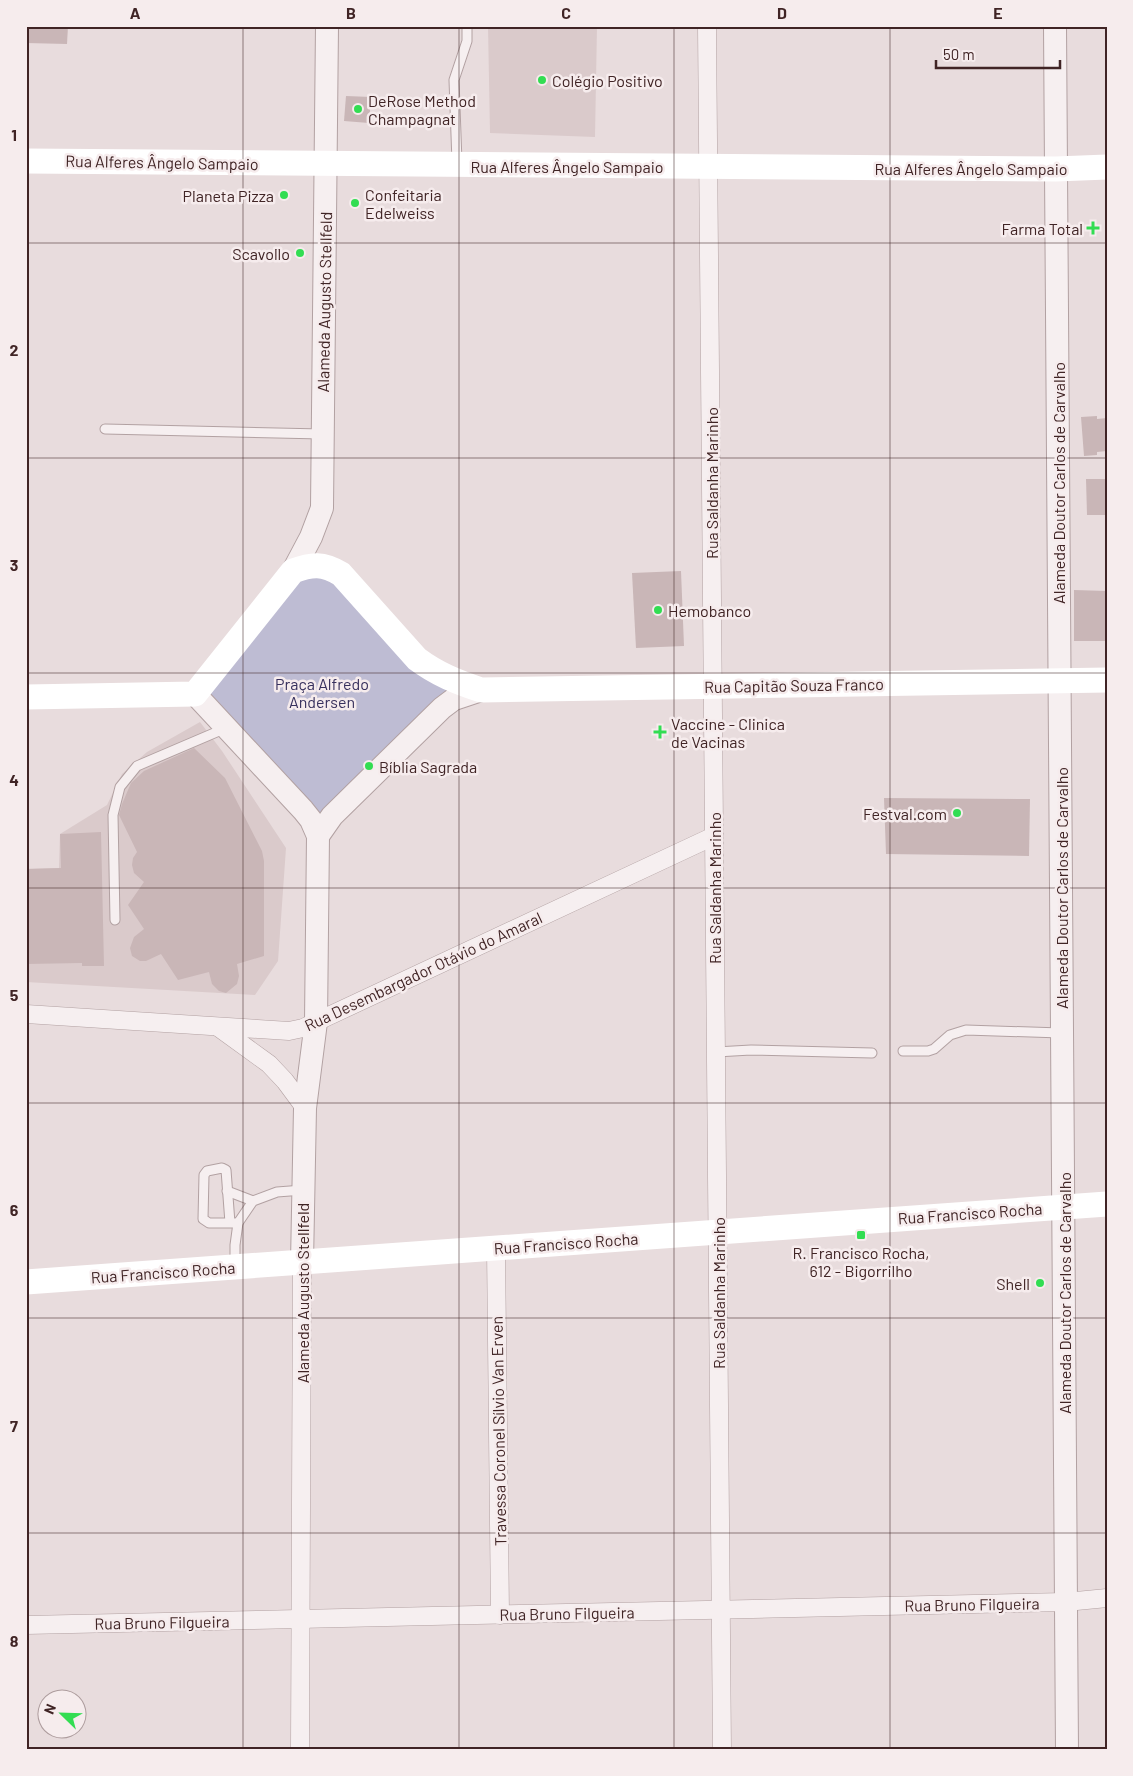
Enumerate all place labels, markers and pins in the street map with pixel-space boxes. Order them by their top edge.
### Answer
place label: Colégio Positivo [552,71,663,90]
marker: Colégio Positivo [536,74,548,86]
place label: DeRose Method Champagnat [368,91,476,128]
marker: DeRose Method Champagnat [352,103,364,115]
place label: Confeitaria Edelweiss [365,185,442,222]
place label: Planeta Pizza [183,186,274,205]
marker: Planeta Pizza [278,189,290,201]
marker: Confeitaria Edelweiss [349,197,361,209]
place label: Farma Total [1002,219,1083,238]
marker: Farma Total [1087,222,1099,234]
place label: Scavollo [232,244,290,263]
marker: Scavollo [294,247,306,259]
place label: Hemobanco [668,601,751,620]
marker: Hemobanco [652,604,664,616]
place label: Vaccine - Clinica de Vacinas [671,714,785,751]
marker: Vaccine - Clinica de Vacinas [653,725,667,739]
place label: Bíblia Sagrada [379,757,477,776]
marker: Bíblia Sagrada [363,760,375,772]
place label: Festval.com [863,804,947,823]
marker: Festval.com [951,807,963,819]
marker: R. Francisco Rocha, 612 - Bigorrilho [855,1229,867,1241]
place label: R. Francisco Rocha, 612 - Bigorrilho [793,1243,929,1280]
place label: Shell [996,1274,1030,1293]
marker: Shell [1034,1277,1046,1289]

